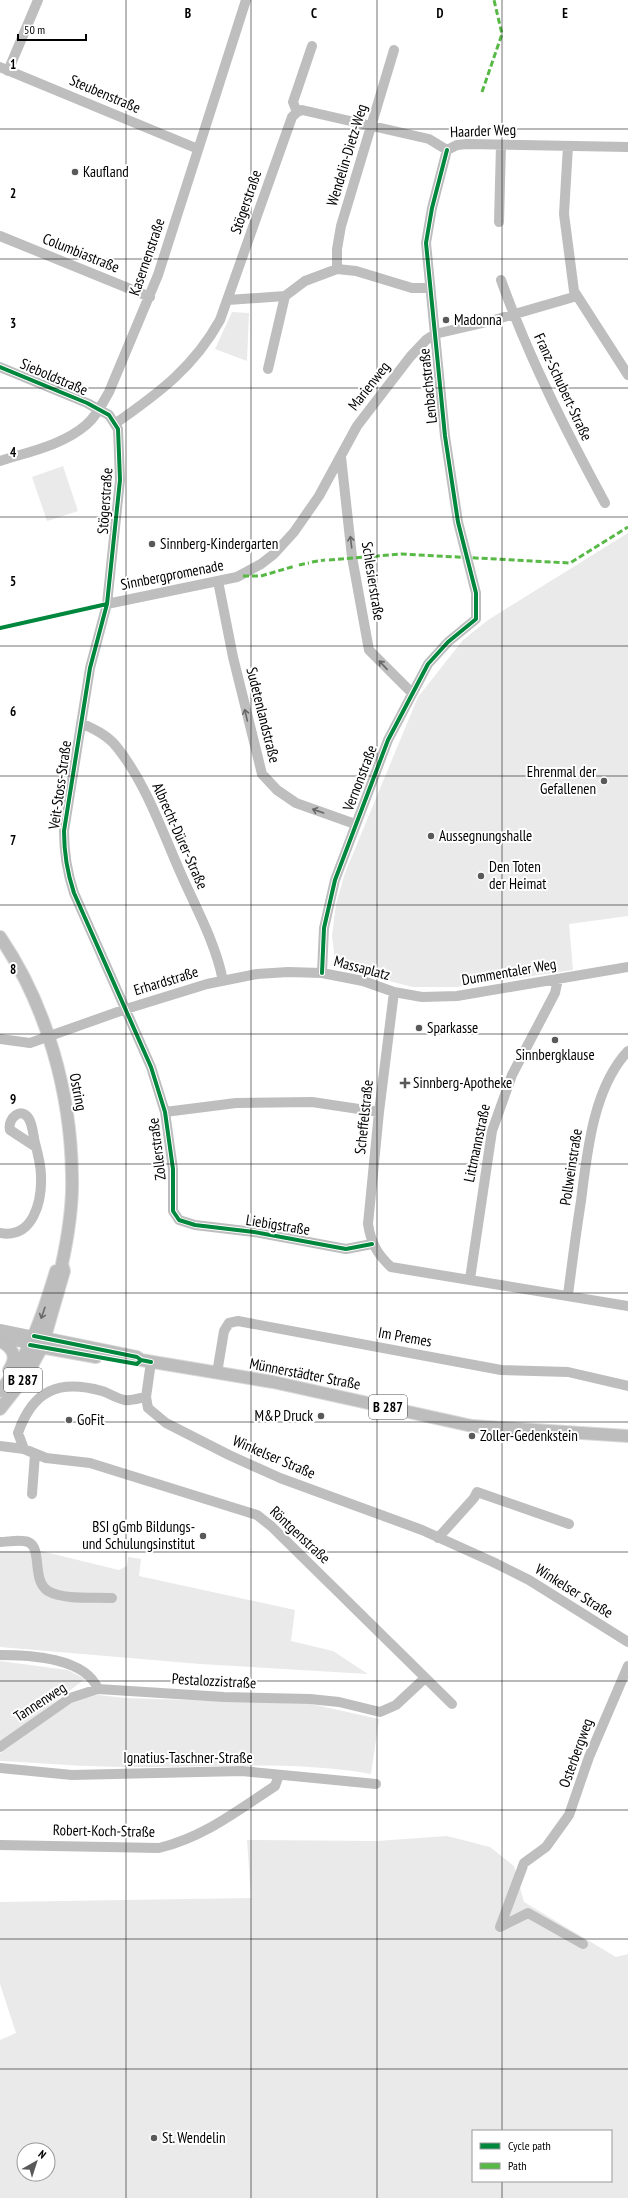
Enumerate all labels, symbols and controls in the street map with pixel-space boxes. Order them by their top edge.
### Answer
text: B [185,5,191,22]
text: C [311,5,317,22]
text: D [437,5,444,22]
text: E [562,5,568,22]
scale bar [18,16,86,42]
text: 50 m [24,22,45,37]
text: 1 [10,56,16,73]
street label: Steubenstraße [67,70,144,117]
street label: Wendelin-Dietz-Weg [322,102,371,208]
street label: Haarder Weg [450,120,516,141]
place label: Kaufland [83,162,129,181]
marker: Kaufland [70,167,80,177]
street label: Stögerstraße [226,167,265,236]
text: 2 [10,185,16,202]
street label: Kasernenstraße [124,216,169,298]
street label: Columbiastraße [40,229,122,277]
place label: Madonna [454,310,502,329]
text: 3 [10,315,16,332]
marker: Madonna [441,315,451,325]
street label: Franz-Schubert-Straße [530,330,597,444]
street label: Lenbachstraße [414,347,441,425]
street label: Sieboldstraße [17,354,91,399]
street label: Marienweg [344,357,394,414]
text: 4 [10,444,17,461]
street label: Stögerstraße [93,467,116,535]
place label: Sinnberg-Kindergarten [160,534,278,553]
one-way arrow [347,536,355,549]
marker: Sinnberg-Kindergarten [147,539,157,549]
street label: Schlesierstraße [358,540,389,622]
street label: Sinnbergpromenade [119,555,225,594]
text: 5 [10,573,16,590]
one-way arrow [379,661,388,671]
street label: Sudetenlandstraße [242,665,285,765]
text: 6 [10,703,16,720]
one-way arrow [242,709,249,722]
street label: Veit-Stoss-Straße [44,739,75,832]
street label: Vernonstraße [338,742,381,814]
place label: Ehrenmal der Gefallenen [527,762,597,798]
marker: Ehrenmal der Gefallenen [599,776,609,786]
street label: Albrecht-Dürer-Straße [148,780,212,892]
one-way arrow [312,807,325,814]
place label: Aussegnungshalle [439,826,532,845]
marker: Aussegnungshalle [426,831,436,841]
text: 7 [10,832,16,849]
place label: Den Toten der Heimat [489,857,546,893]
marker: Den Toten der Heimat [476,871,486,881]
street label: Massaplatz [332,951,392,984]
street label: Dummentaler Weg [460,954,558,989]
text: 8 [10,961,16,978]
street label: Erhardstraße [131,962,200,999]
place label: Sparkasse [427,1018,478,1037]
marker: Sparkasse [414,1023,424,1033]
marker: Sinnbergklause [550,1035,560,1045]
place label: Sinnbergklause [515,1045,595,1064]
street label: Ostring [66,1072,91,1112]
place label: Sinnberg-Apotheke [413,1073,512,1092]
marker: Sinnberg-Apotheke [400,1078,410,1088]
street label: Scheffelstraße [350,1079,377,1155]
text: 9 [10,1091,16,1108]
street label: Littmannstraße [459,1102,494,1184]
street label: Zollerstraße [143,1117,170,1181]
street label: Pollweinstraße [555,1127,586,1207]
street label: Liebigstraße [245,1210,312,1239]
one-way arrow [39,1306,47,1318]
street label: Im Premes [377,1322,433,1351]
street label: Münnerstädter Straße [248,1353,362,1394]
road number: B 287 [4,1368,42,1392]
road number: B 287 [369,1395,407,1419]
place label: M&P Druck [254,1406,313,1425]
place label: GoFit [77,1410,104,1429]
marker: M&P Druck [316,1411,326,1421]
marker: GoFit [64,1415,74,1425]
place label: Zoller-Gedenkstein [480,1426,578,1445]
street label: Winkelser Straße [230,1431,318,1482]
marker: Zoller-Gedenkstein [467,1431,477,1441]
street label: Röntgenstraße [266,1502,335,1567]
place label: BSI gGmb Bildungs- und Schulungsinstitut [82,1517,195,1553]
marker: BSI gGmb Bildungs- und Schulungsinstitut [198,1531,208,1541]
street label: Winkelser Straße [532,1559,617,1622]
street label: Pestalozzistraße [171,1669,257,1692]
street label: Tannenweg [10,1678,69,1726]
street label: Osterbergweg [554,1716,597,1790]
street label: Ignatius-Taschner-Straße [123,1748,253,1767]
street label: Robert-Koch-Straße [53,1820,155,1841]
place label: St. Wendelin [162,2128,226,2147]
legend [472,2130,612,2182]
marker: St. Wendelin [149,2133,159,2143]
text: Cycle path [508,2138,551,2153]
north arrow [16,2142,56,2182]
text: N [36,2147,49,2162]
text: Path [508,2158,526,2173]

